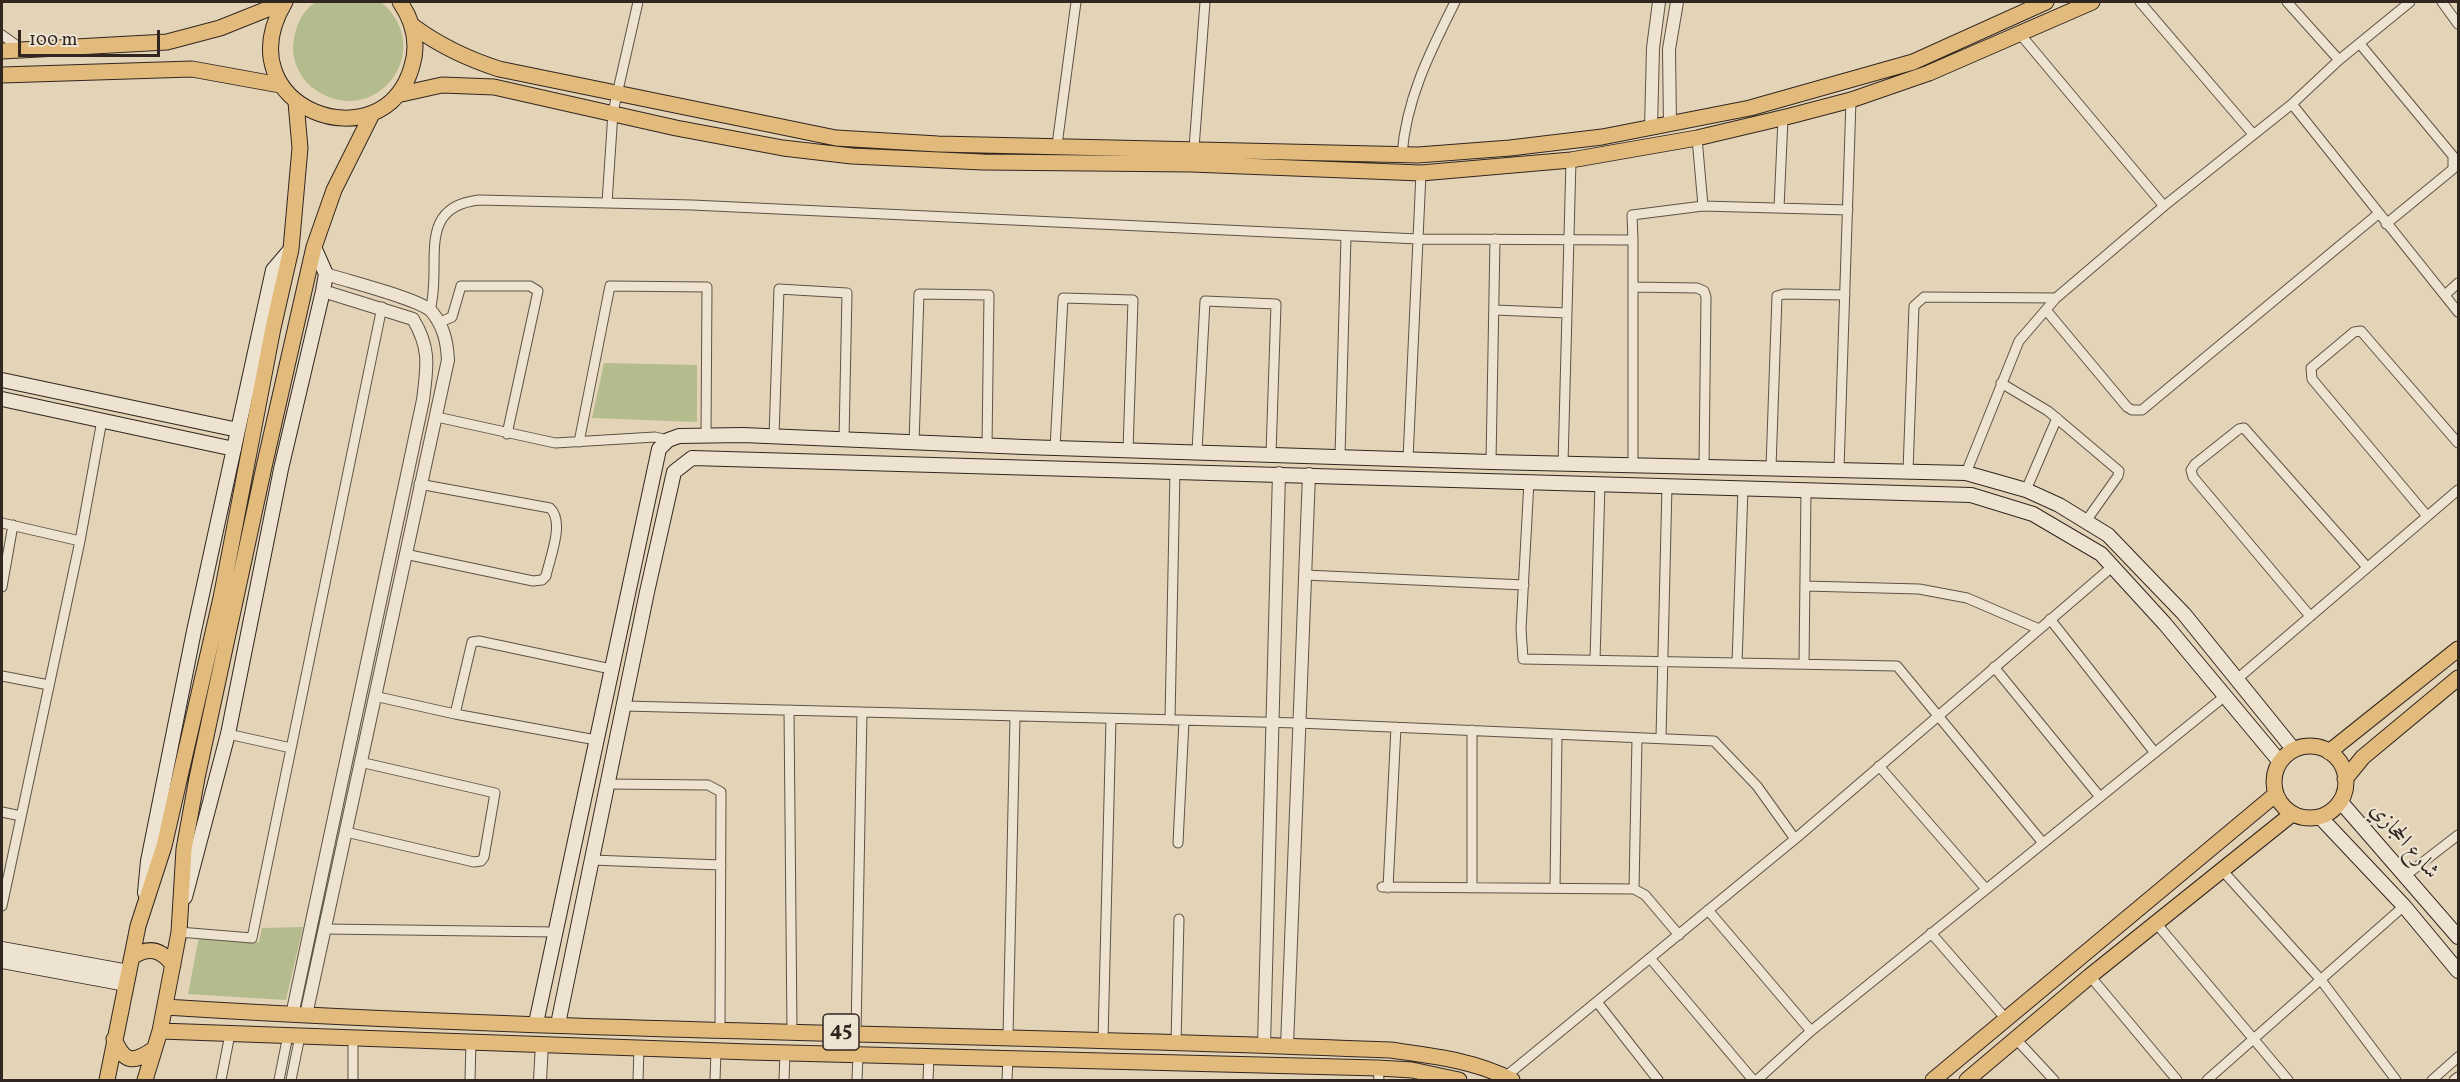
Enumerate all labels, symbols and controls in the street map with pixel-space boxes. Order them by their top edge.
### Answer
scale bar [21,18,164,56]
text: 100 m [29,28,78,53]
street label: شارع الحجازي [2363,798,2443,886]
road number: 45 [823,1014,859,1050]

